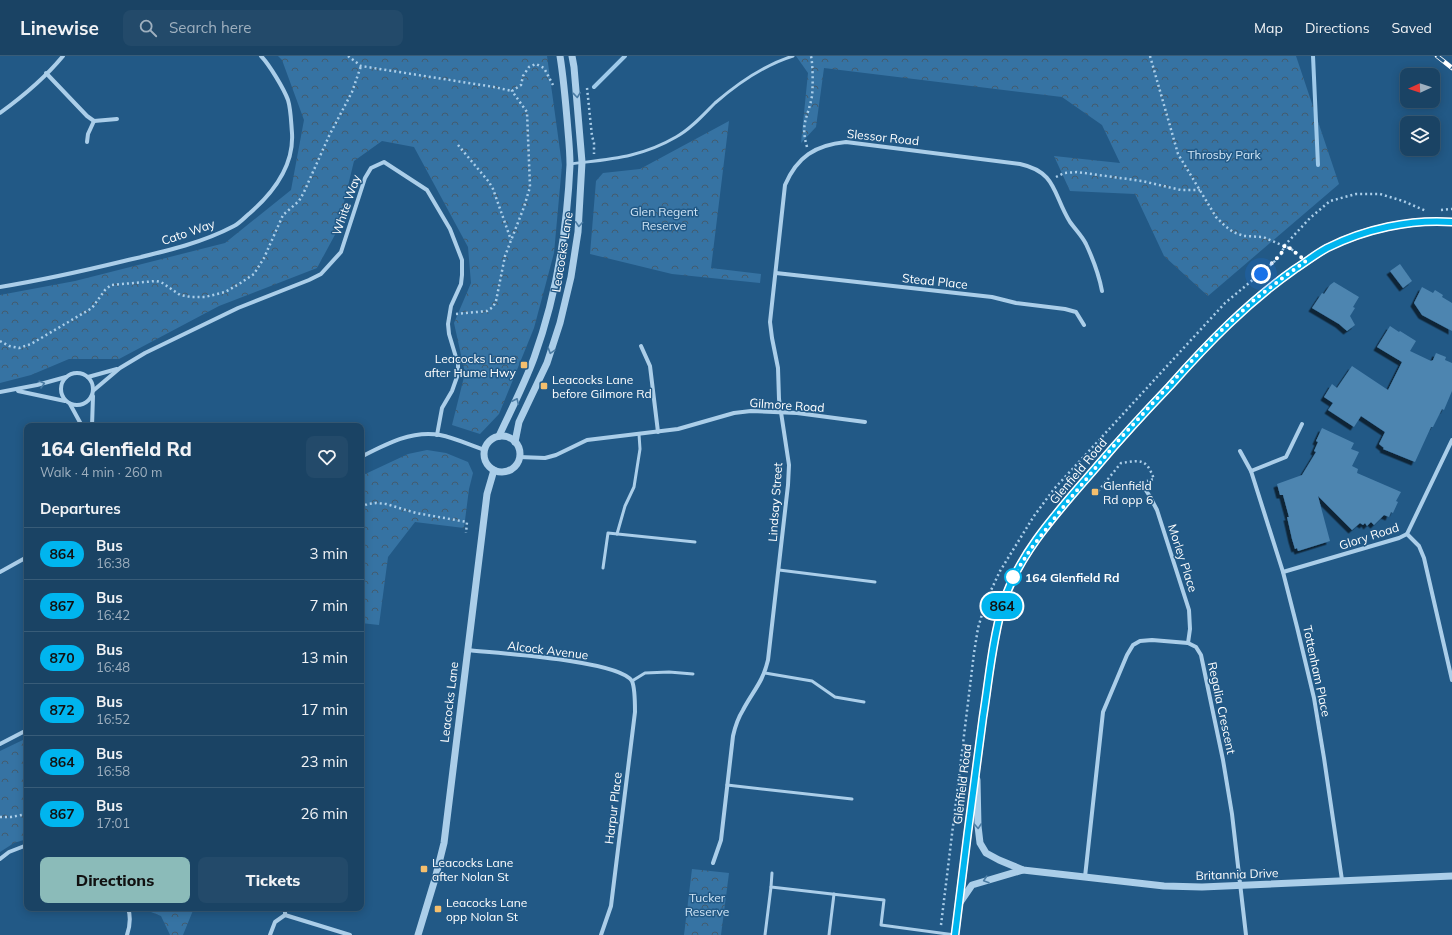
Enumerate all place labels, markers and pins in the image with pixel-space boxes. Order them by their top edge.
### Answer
place label: Leacocks Lane after Hume Hwy [424,351,517,380]
marker: Leacocks Lane after Hume Hwy [519,360,529,370]
place label: Leacocks Lane before Gilmore Rd [552,372,652,401]
marker: Leacocks Lane before Gilmore Rd [539,381,549,391]
place label: Glenfield Rd opp 6 [1103,478,1153,507]
marker: Glenfield Rd opp 6 [1090,487,1100,497]
marker: 164 Glenfield Rd [1004,568,1022,586]
place label: 164 Glenfield Rd [1025,570,1119,585]
place label: Leacocks Lane after Nolan St [432,855,513,884]
marker: Leacocks Lane after Nolan St [419,864,429,874]
place label: Leacocks Lane opp Nolan St [446,895,527,924]
marker: Leacocks Lane opp Nolan St [433,904,443,914]

